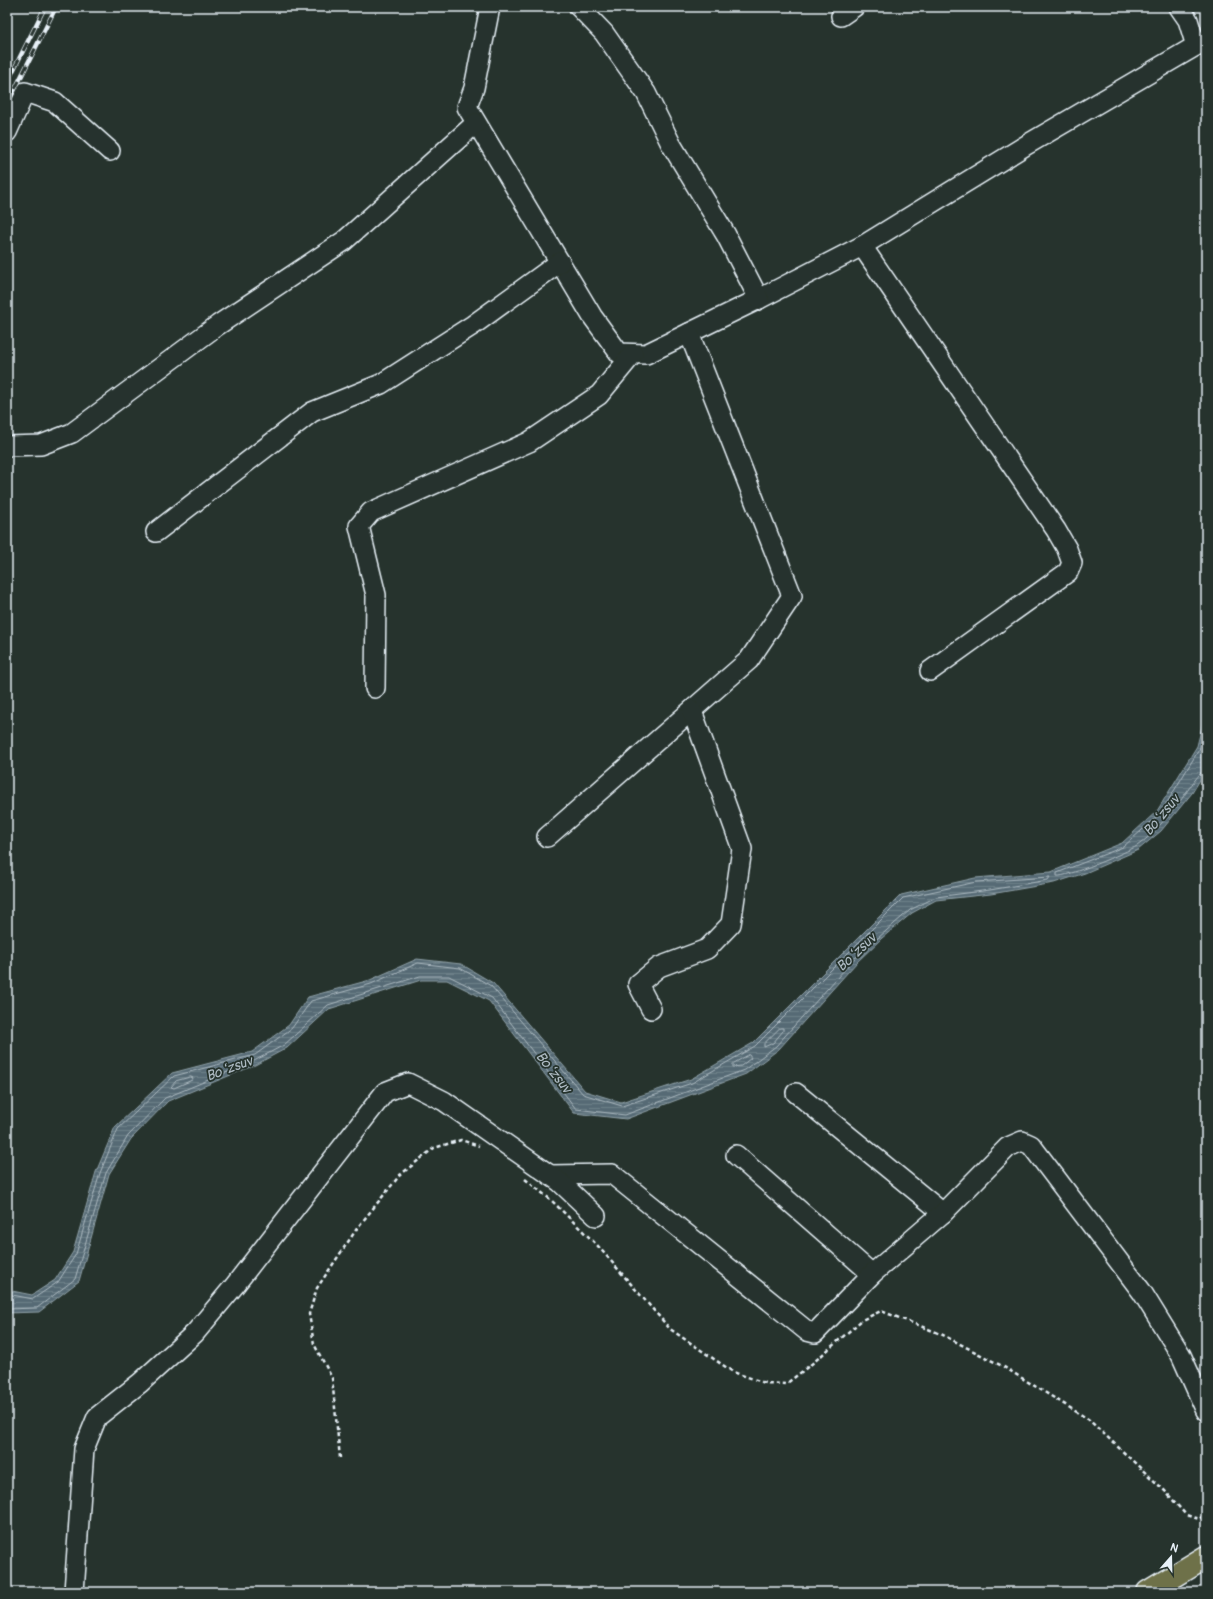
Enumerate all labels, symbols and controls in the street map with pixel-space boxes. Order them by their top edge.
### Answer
water label: Boʻzsuv [1139,790,1184,839]
water label: Boʻzsuv [833,929,881,975]
water label: Boʻzsuv [532,1048,576,1098]
water label: Boʻzsuv [204,1052,256,1085]
north arrow [1151,1537,1191,1577]
text: N [1169,1541,1180,1556]

